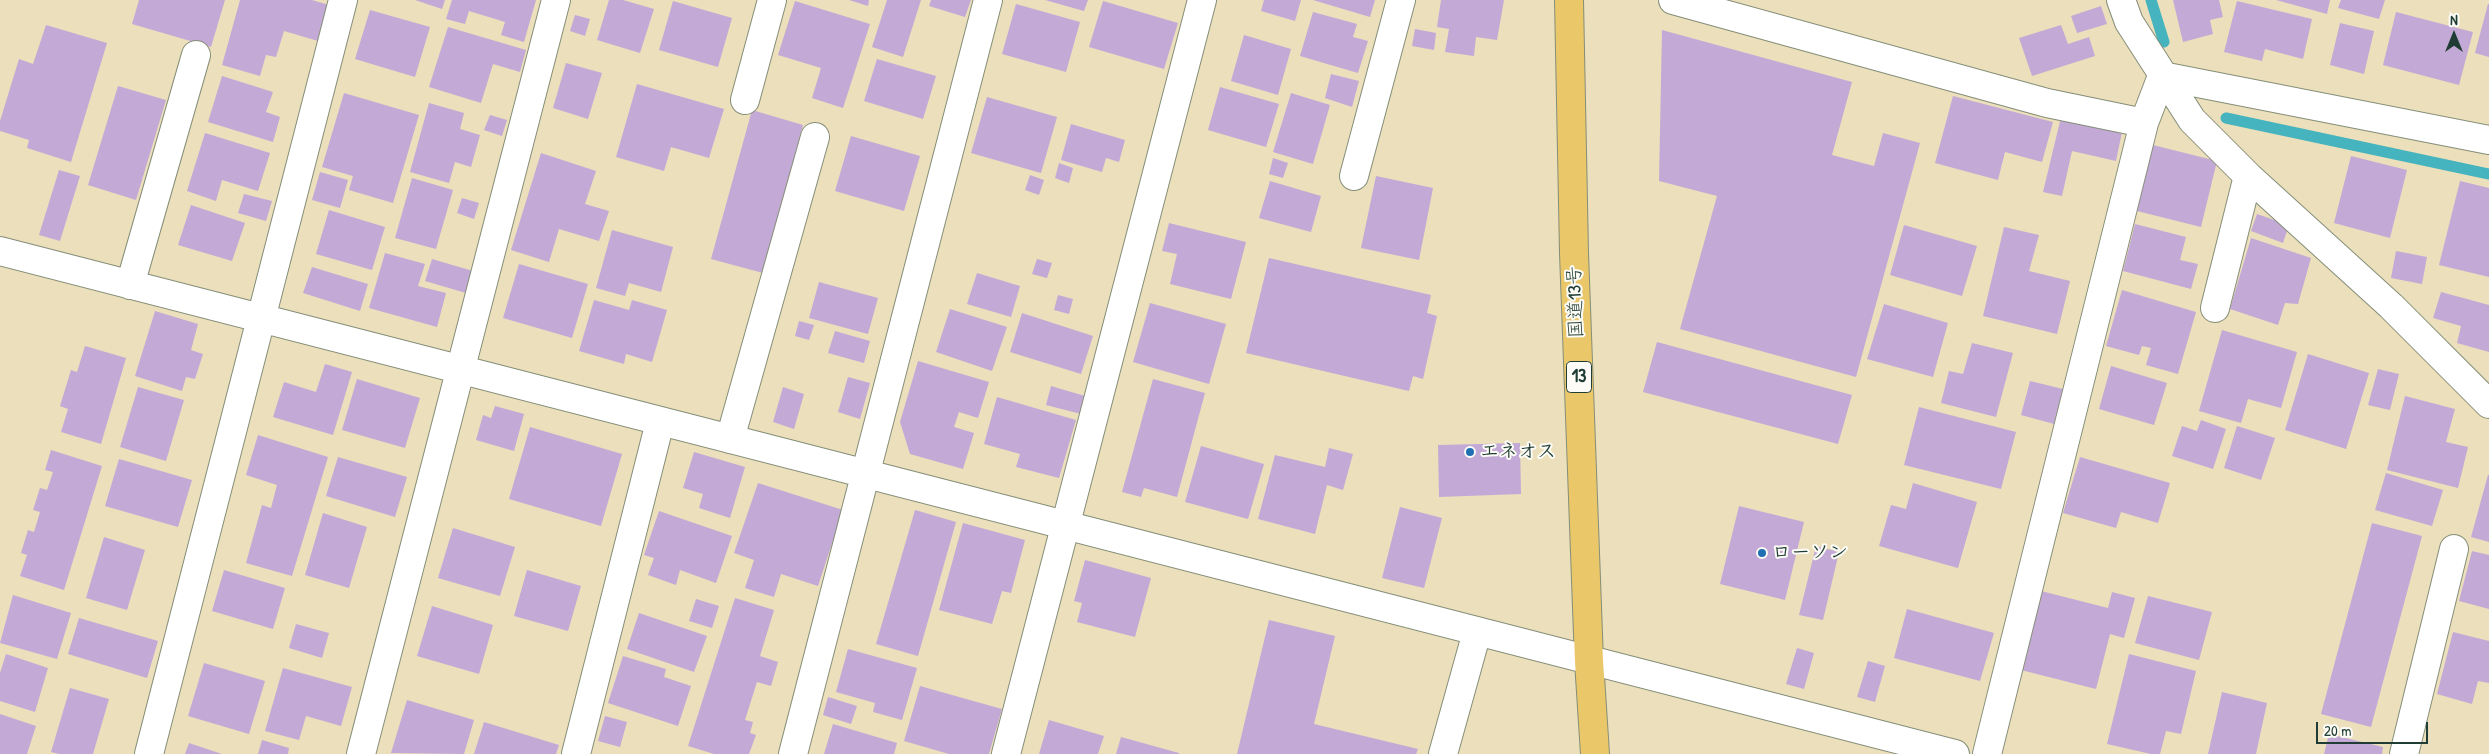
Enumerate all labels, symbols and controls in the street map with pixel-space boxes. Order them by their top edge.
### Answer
north arrow [2429,10,2479,60]
text: N [2450,10,2458,29]
street label: 国道13号 [1563,265,1589,339]
road number: 13 [1566,362,1592,392]
place label: エネオス [1480,441,1556,463]
marker: エネオス [1464,446,1476,458]
place label: ローソン [1772,542,1848,564]
marker: ローソン [1756,547,1768,559]
scale bar [2319,712,2432,744]
text: 20 m [2324,720,2351,741]

